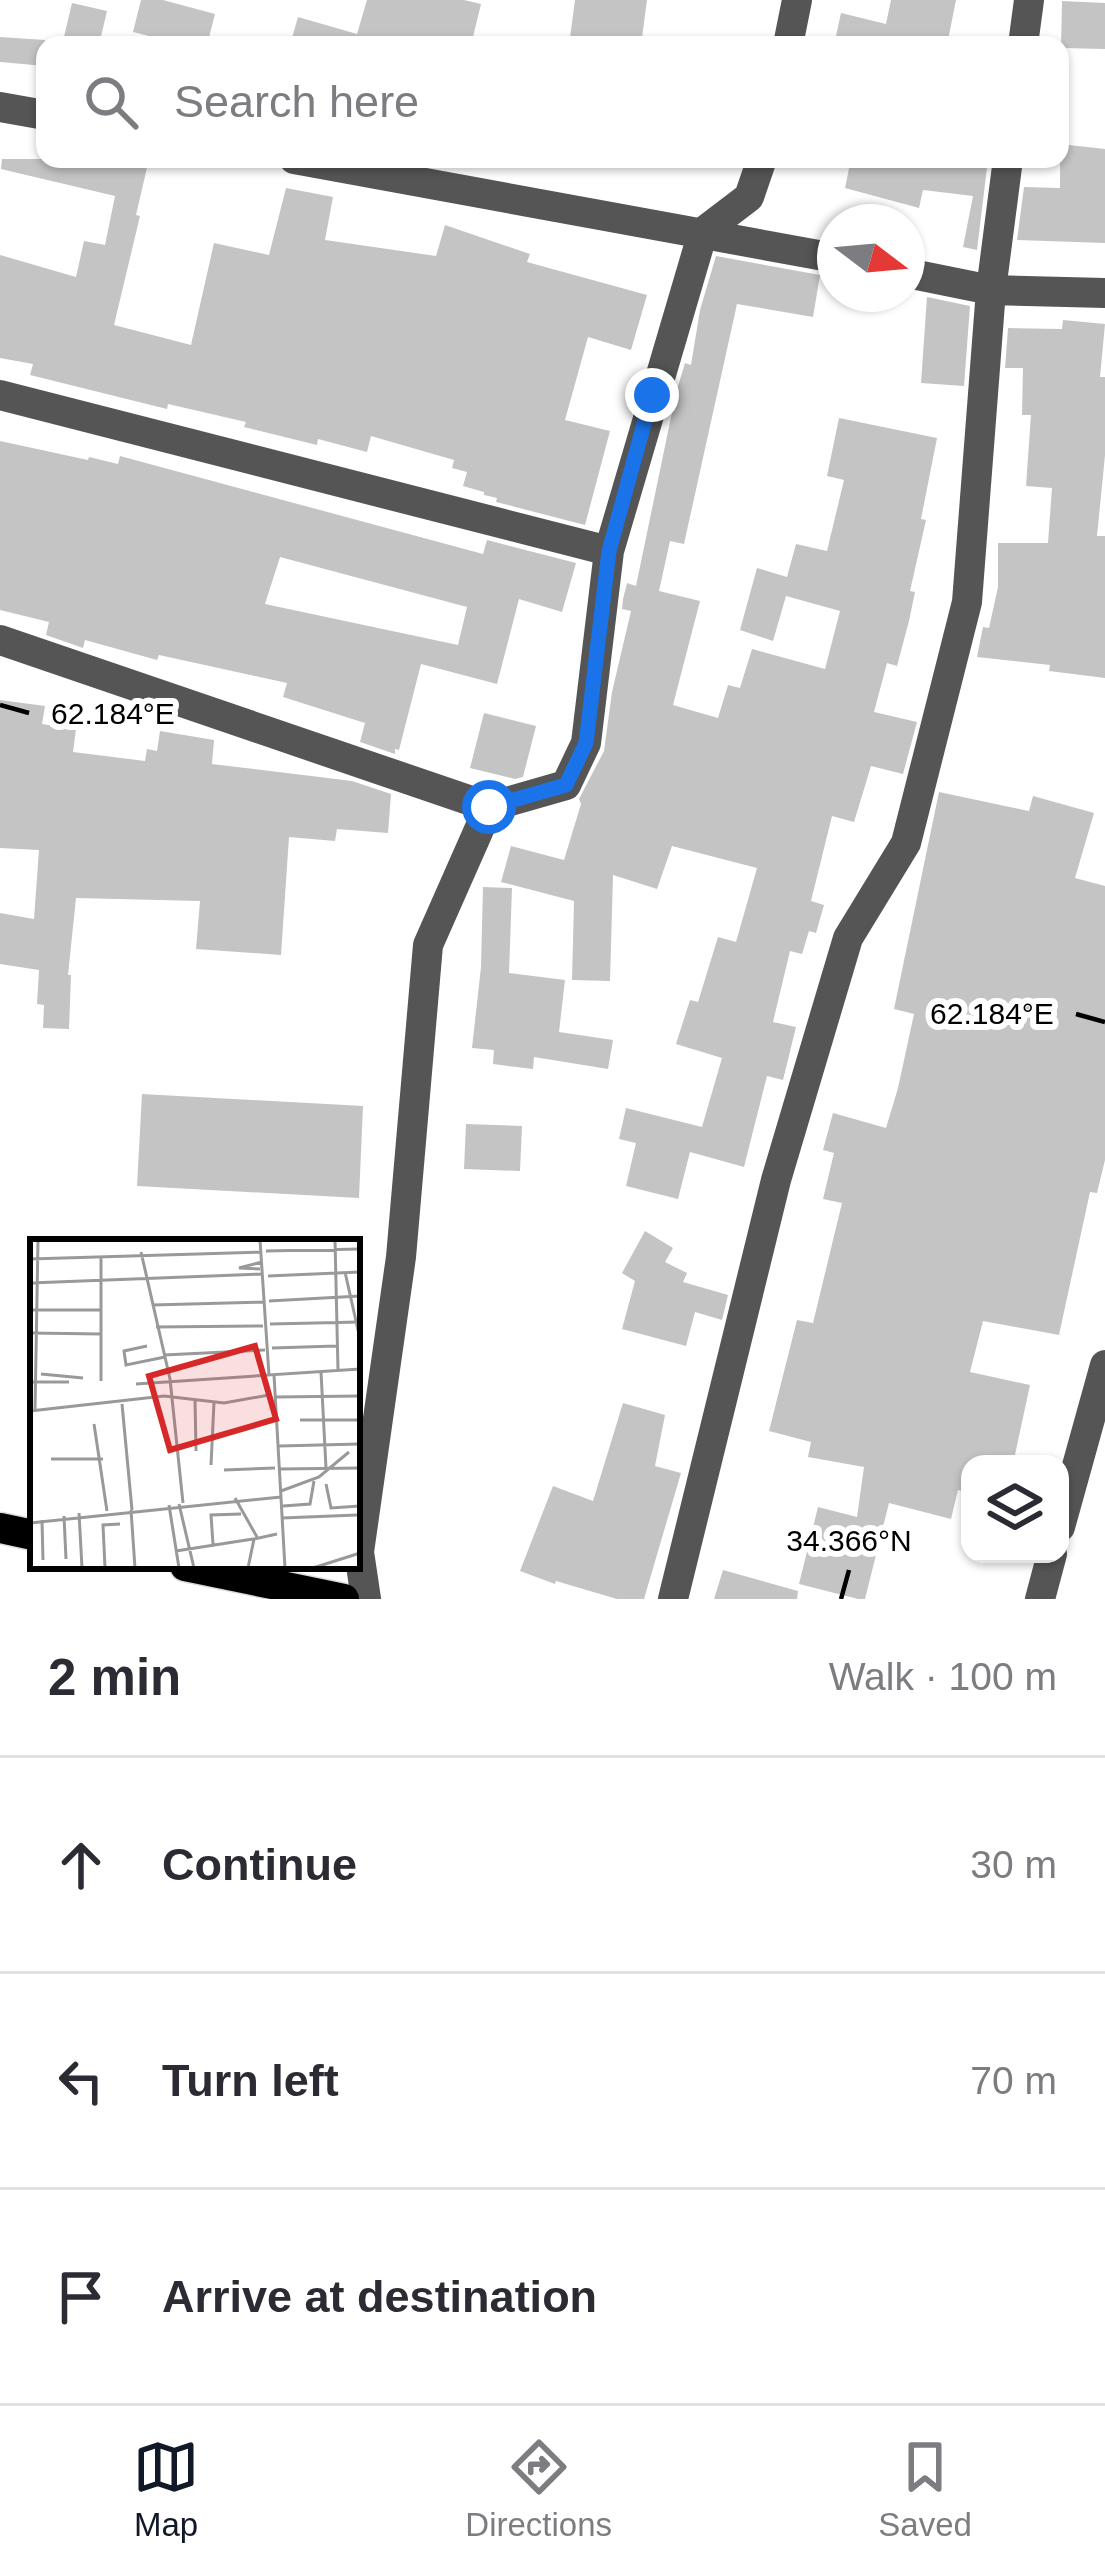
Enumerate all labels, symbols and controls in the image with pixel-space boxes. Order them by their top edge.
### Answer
search box [36,36,1069,168]
icon: search [78,69,144,135]
text: Search here [174,76,419,127]
north arrow [817,204,925,312]
route end [625,368,679,422]
text: 62.184°E [51,697,175,730]
route start [462,780,516,834]
text: 62.184°E [930,997,1054,1030]
inset map [30,1239,360,1569]
map controls [961,1455,1069,1563]
button: layers [961,1455,1069,1563]
text: 34.366°N [786,1524,912,1557]
text: 2 min [48,1649,181,1706]
text: Walk · 100 m [829,1655,1057,1698]
icon: ahead [48,1832,114,1898]
text: Continue [162,1839,357,1890]
text: 30 m [970,1843,1057,1886]
icon: left [48,2048,114,2114]
text: Turn left [162,2055,339,2106]
text: 70 m [970,2059,1057,2102]
icon: arrive [48,2264,114,2330]
text: Arrive at destination [162,2271,597,2322]
tab: Map [133,2434,199,2544]
tab: Directions [465,2434,612,2544]
tab: Saved [878,2434,972,2544]

